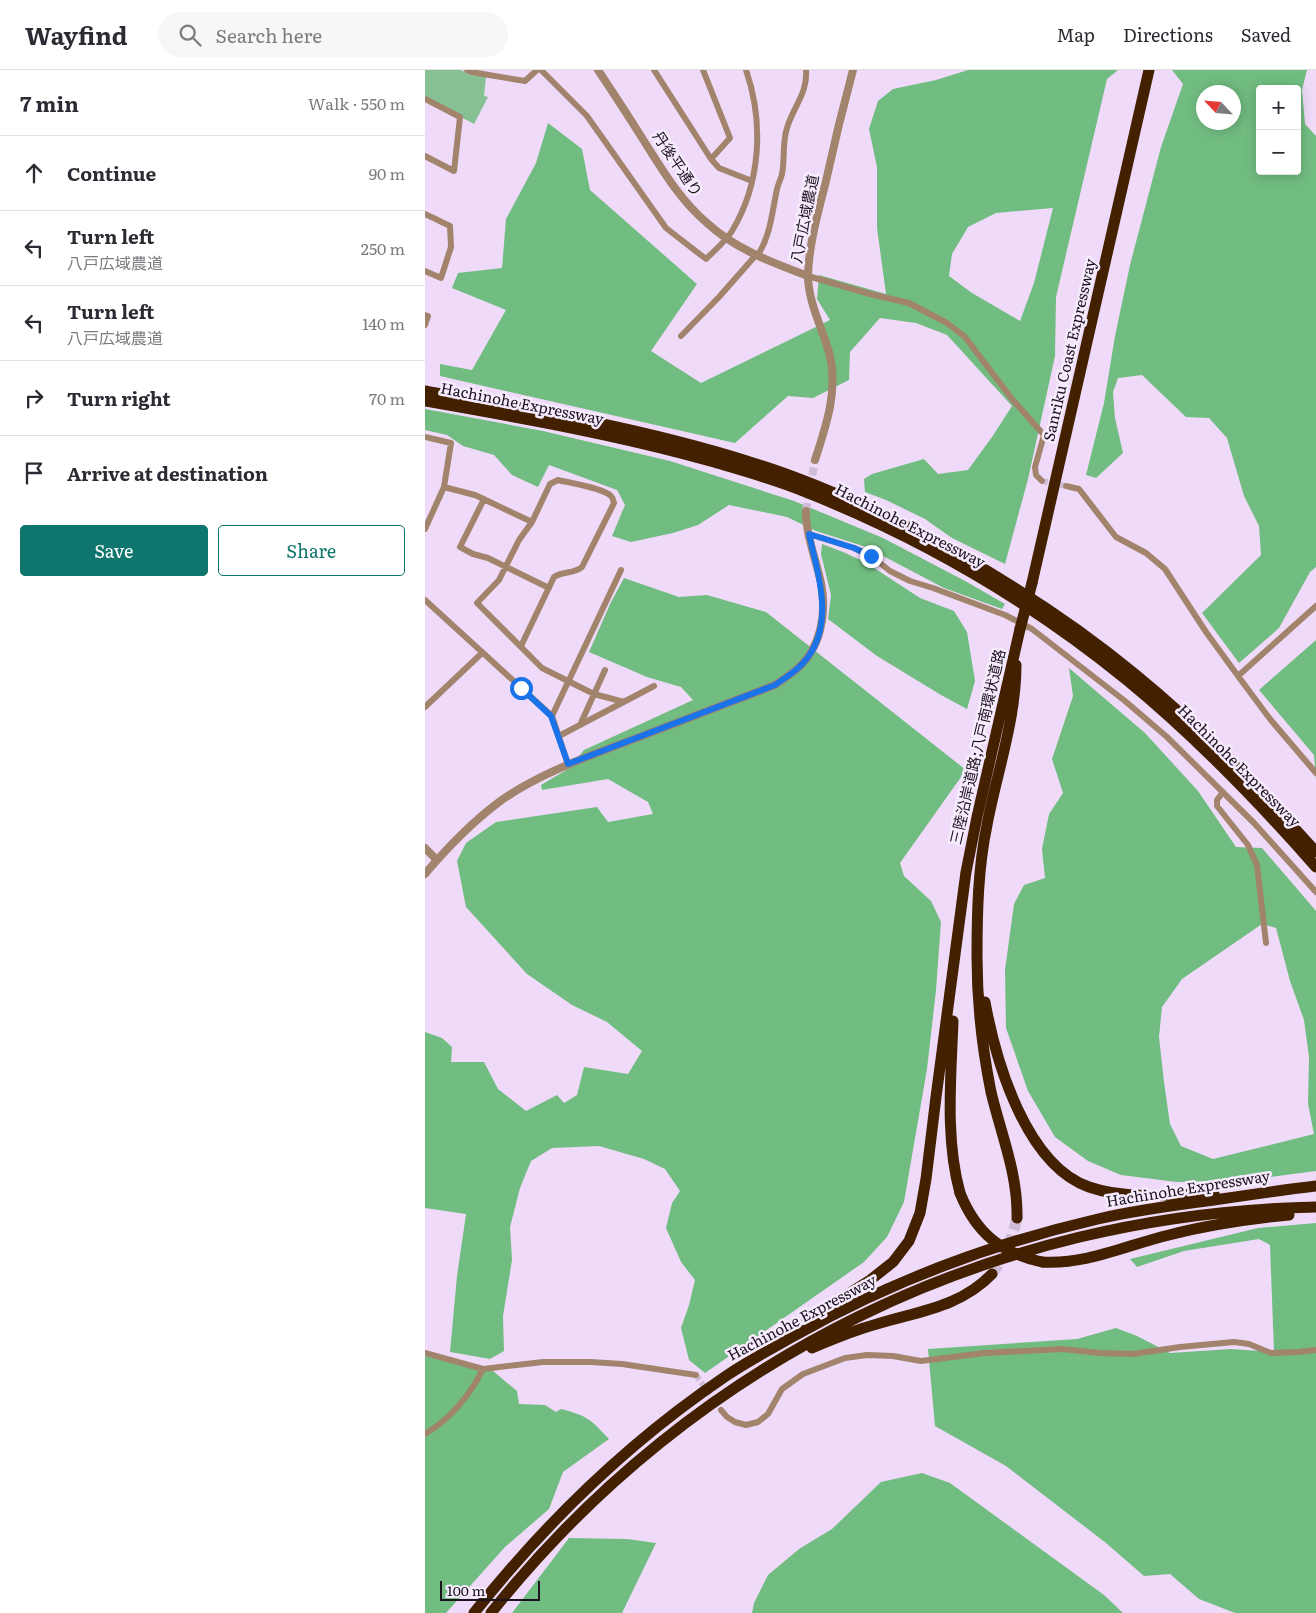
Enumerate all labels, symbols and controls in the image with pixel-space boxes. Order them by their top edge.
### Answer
search box [158,12,508,57]
text: Wayfind [25,17,128,52]
icon: search [176,21,204,49]
text: Search here [216,21,322,49]
text: Map [1057,21,1095,48]
text: Directions [1123,21,1213,48]
text: Saved [1241,21,1291,48]
north arrow [1196,85,1241,130]
map controls [1256,85,1301,175]
button: + [1256,85,1301,130]
text: 7 min [20,87,79,118]
text: Walk · 550 m [308,91,405,115]
street label: 丹後平通り [648,126,709,201]
button: − [1256,130,1301,175]
icon: ahead [20,159,48,187]
text: Continue [67,159,156,187]
text: 90 m [369,161,405,185]
street label: 八戸広域農道 [784,172,823,265]
text: Turn left [67,222,154,250]
icon: left [20,234,48,262]
text: 250 m [361,236,405,260]
text: 八戸広域農道 [67,250,163,274]
street label: Sanriku Coast Expressway [1036,256,1101,443]
text: Turn left [67,297,154,325]
icon: left [20,309,48,337]
text: 140 m [362,311,405,335]
text: 八戸広域農道 [67,325,163,349]
street label: Hachinohe Expressway [439,375,606,430]
icon: right [20,384,48,412]
text: Turn right [67,384,171,412]
text: 70 m [369,386,405,410]
icon: arrive [20,459,48,487]
text: Arrive at destination [67,459,268,487]
street label: Hachinohe Expressway [832,477,990,573]
button: Save [20,525,208,576]
button: Share [218,525,405,576]
route end [860,545,883,568]
street label: 三陸沿岸道路;八戸南環状道路 [943,647,1010,847]
route start [510,677,533,700]
street label: Hachinohe Expressway [1173,698,1307,832]
street label: Hachinohe Expressway [1104,1163,1272,1212]
street label: Hachinohe Expressway [723,1267,880,1366]
scale bar [440,1578,540,1601]
text: 100 m [447,1580,485,1600]

